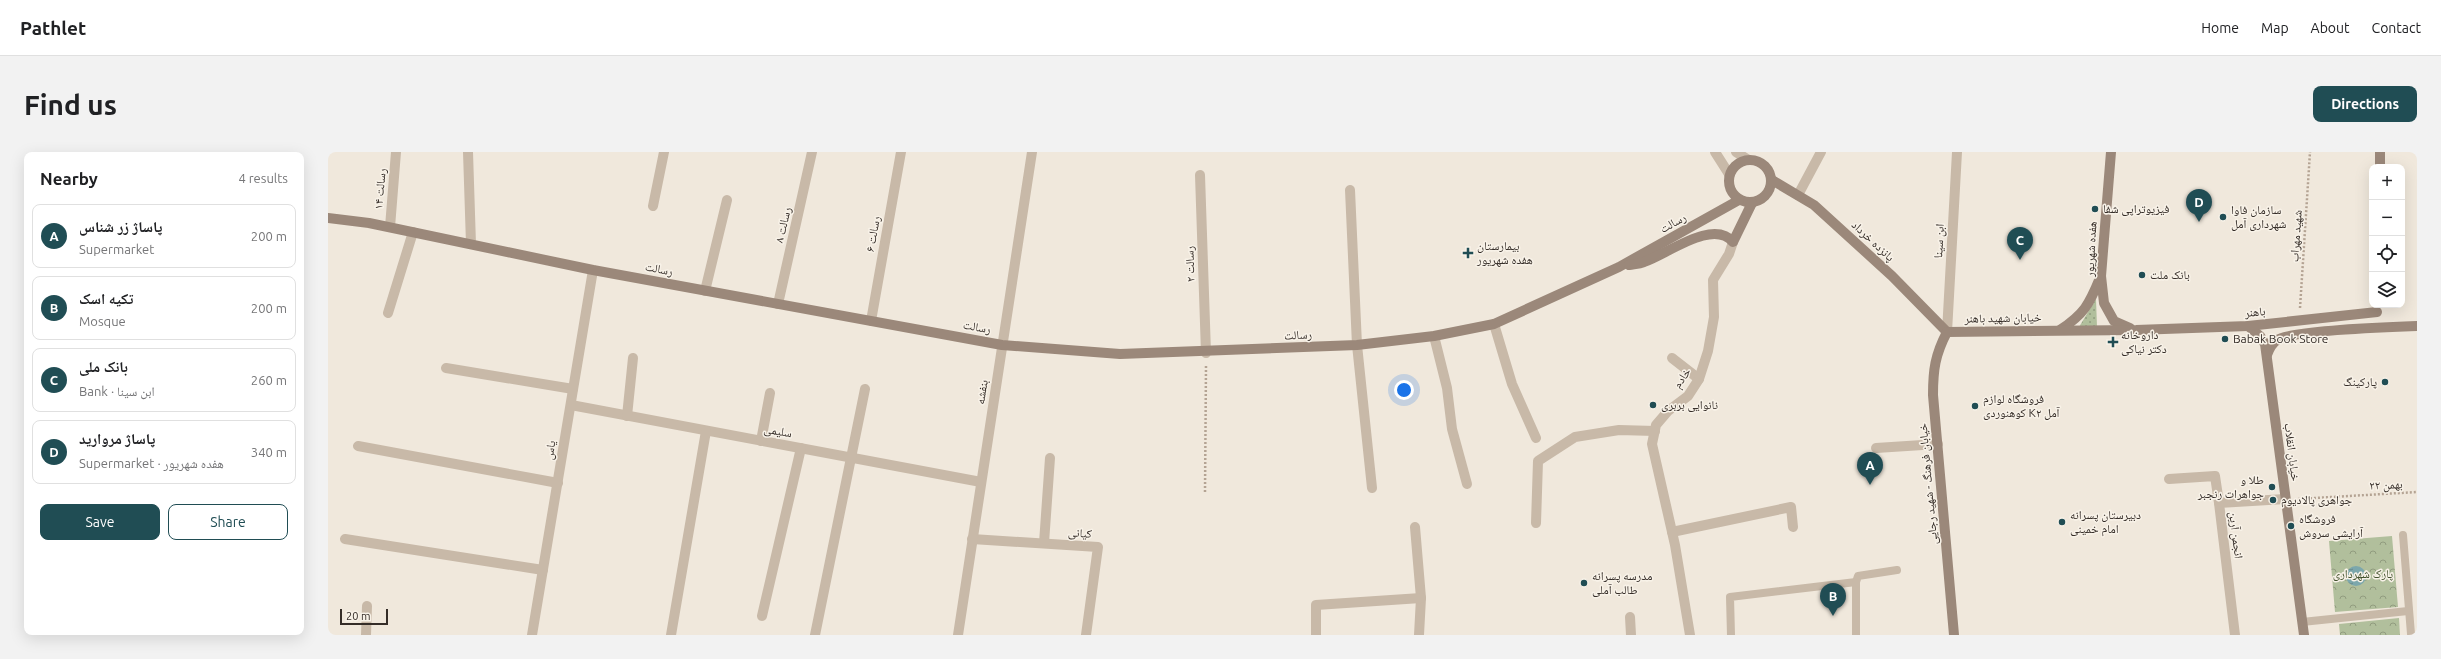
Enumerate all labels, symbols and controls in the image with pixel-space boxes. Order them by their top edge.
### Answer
text: Pathlet [20,17,86,39]
text: Home [2201,20,2239,36]
text: Map [2261,20,2289,36]
text: About [2311,20,2350,36]
text: Contact [2372,20,2421,36]
button: Directions [2313,86,2417,122]
text: Find us [24,89,117,120]
map controls [2369,164,2405,308]
button: + [2369,164,2405,200]
street label: رسالت ۱۴ [371,167,388,210]
text: Nearby [40,169,98,188]
text: 4 results [238,171,288,185]
pin: D [2186,189,2212,222]
button: − [2369,200,2405,236]
place label: فیزیوتراپی شفا [2103,202,2169,216]
place label: سازمان فاوا شهرداری آمل [2231,203,2286,231]
marker: فیزیوتراپی شفا [2090,204,2100,214]
street label: رسالت ۸ [772,206,793,244]
street label: شهید مهراب [2287,209,2305,263]
street label: رسالت [1657,210,1688,235]
marker: سازمان فاوا شهرداری آمل [2218,212,2228,222]
street label: رسالت ۶ [863,215,882,253]
text: پاساژ زر شناس [79,218,162,235]
street label: پانزده خرداد [1849,218,1898,265]
street label: هفده شهریور [2082,221,2100,278]
street label: ابن سینا [1931,223,1947,259]
pin: C [2007,227,2033,260]
text: A [49,229,59,243]
text: 200 m [251,229,287,243]
button: locate [2369,236,2405,272]
place label: بیمارستان هفده شهریور [1476,239,1533,267]
text: Supermarket [79,242,154,256]
street label: رسالت ۲ [1182,245,1197,282]
marker: بیمارستان هفده شهریور [1462,247,1474,259]
street label: رسالت [644,259,674,278]
place label: بانک ملت [2150,268,2190,282]
marker: بانک ملت [2137,270,2147,280]
button: layers [2369,272,2405,308]
text: تکیه اسک [79,290,133,307]
text: B [50,301,58,315]
text: 200 m [251,301,287,315]
street label: باهنر [2243,304,2266,320]
street label: خیابان شهید باهنر [1963,310,2042,326]
text: Mosque [79,314,126,328]
street label: رسالت [962,318,992,335]
street label: رسالت [1284,327,1313,342]
place label: داروخانه دکتر نیاکی [2121,328,2167,356]
place label: Babak Book Store [2233,332,2328,345]
marker: Babak Book Store [2220,334,2230,344]
marker: داروخانه دکتر نیاکی [2108,337,2118,347]
text: بانک ملی [79,358,128,375]
street label: خادم [1670,365,1695,391]
text: C [50,373,58,387]
text: 260 m [251,373,287,387]
place label: پارکینگ [2343,375,2377,389]
marker: پارکینگ [2380,377,2390,387]
street label: بنفشه [973,379,991,405]
your location [1394,380,1414,400]
text: Bank · ابن سینا [79,384,155,398]
place label: فروشگاه لوازم کوهنوردی K۲ آمل [1983,392,2060,420]
place label: نانوایی بربری [1661,398,1718,412]
marker: نانوایی بربری [1648,400,1658,410]
marker: فروشگاه لوازم کوهنوردی K۲ آمل [1970,401,1980,411]
street label: سلیمی [763,422,793,441]
street label: خیابان فرهنگ - شهید رجایی [1916,422,1941,545]
street label: خیابان انقلاب [2281,422,2303,482]
text: پاساژ مروارید [79,430,155,447]
street label: یاس [542,439,559,461]
text: D [49,445,59,459]
text: 340 m [251,445,287,459]
pin: A [1857,452,1883,485]
text: Supermarket · هفده شهریور [79,456,224,470]
place label: طلا و جواهرات رنجبر [2197,473,2264,501]
street label: ۲۲ بهمن [2369,477,2403,493]
marker: طلا و جواهرات رنجبر [2267,482,2277,492]
place label: جواهری پالادیوم [2281,493,2353,508]
marker: جواهری پالادیوم [2268,495,2278,505]
button: Save [40,504,160,540]
button: Share [168,504,288,540]
place label: دبیرستان پسرانه امام خمینی [2070,508,2141,537]
street label: انجمن آرین [2226,511,2246,560]
place label: فروشگاه آرایشی سروش [2299,512,2364,540]
marker: دبیرستان پسرانه امام خمینی [2057,517,2067,527]
marker: فروشگاه آرایشی سروش [2286,521,2296,531]
street label: کیانی [1067,525,1093,541]
park label: پارک شهرداری [2333,567,2394,581]
place label: مدرسه پسرانه طالب آملی [1592,569,1652,597]
marker: مدرسه پسرانه طالب آملی [1579,578,1589,588]
pin: B [1820,583,1846,616]
scale bar [340,607,388,626]
text: 20 m [346,610,370,622]

